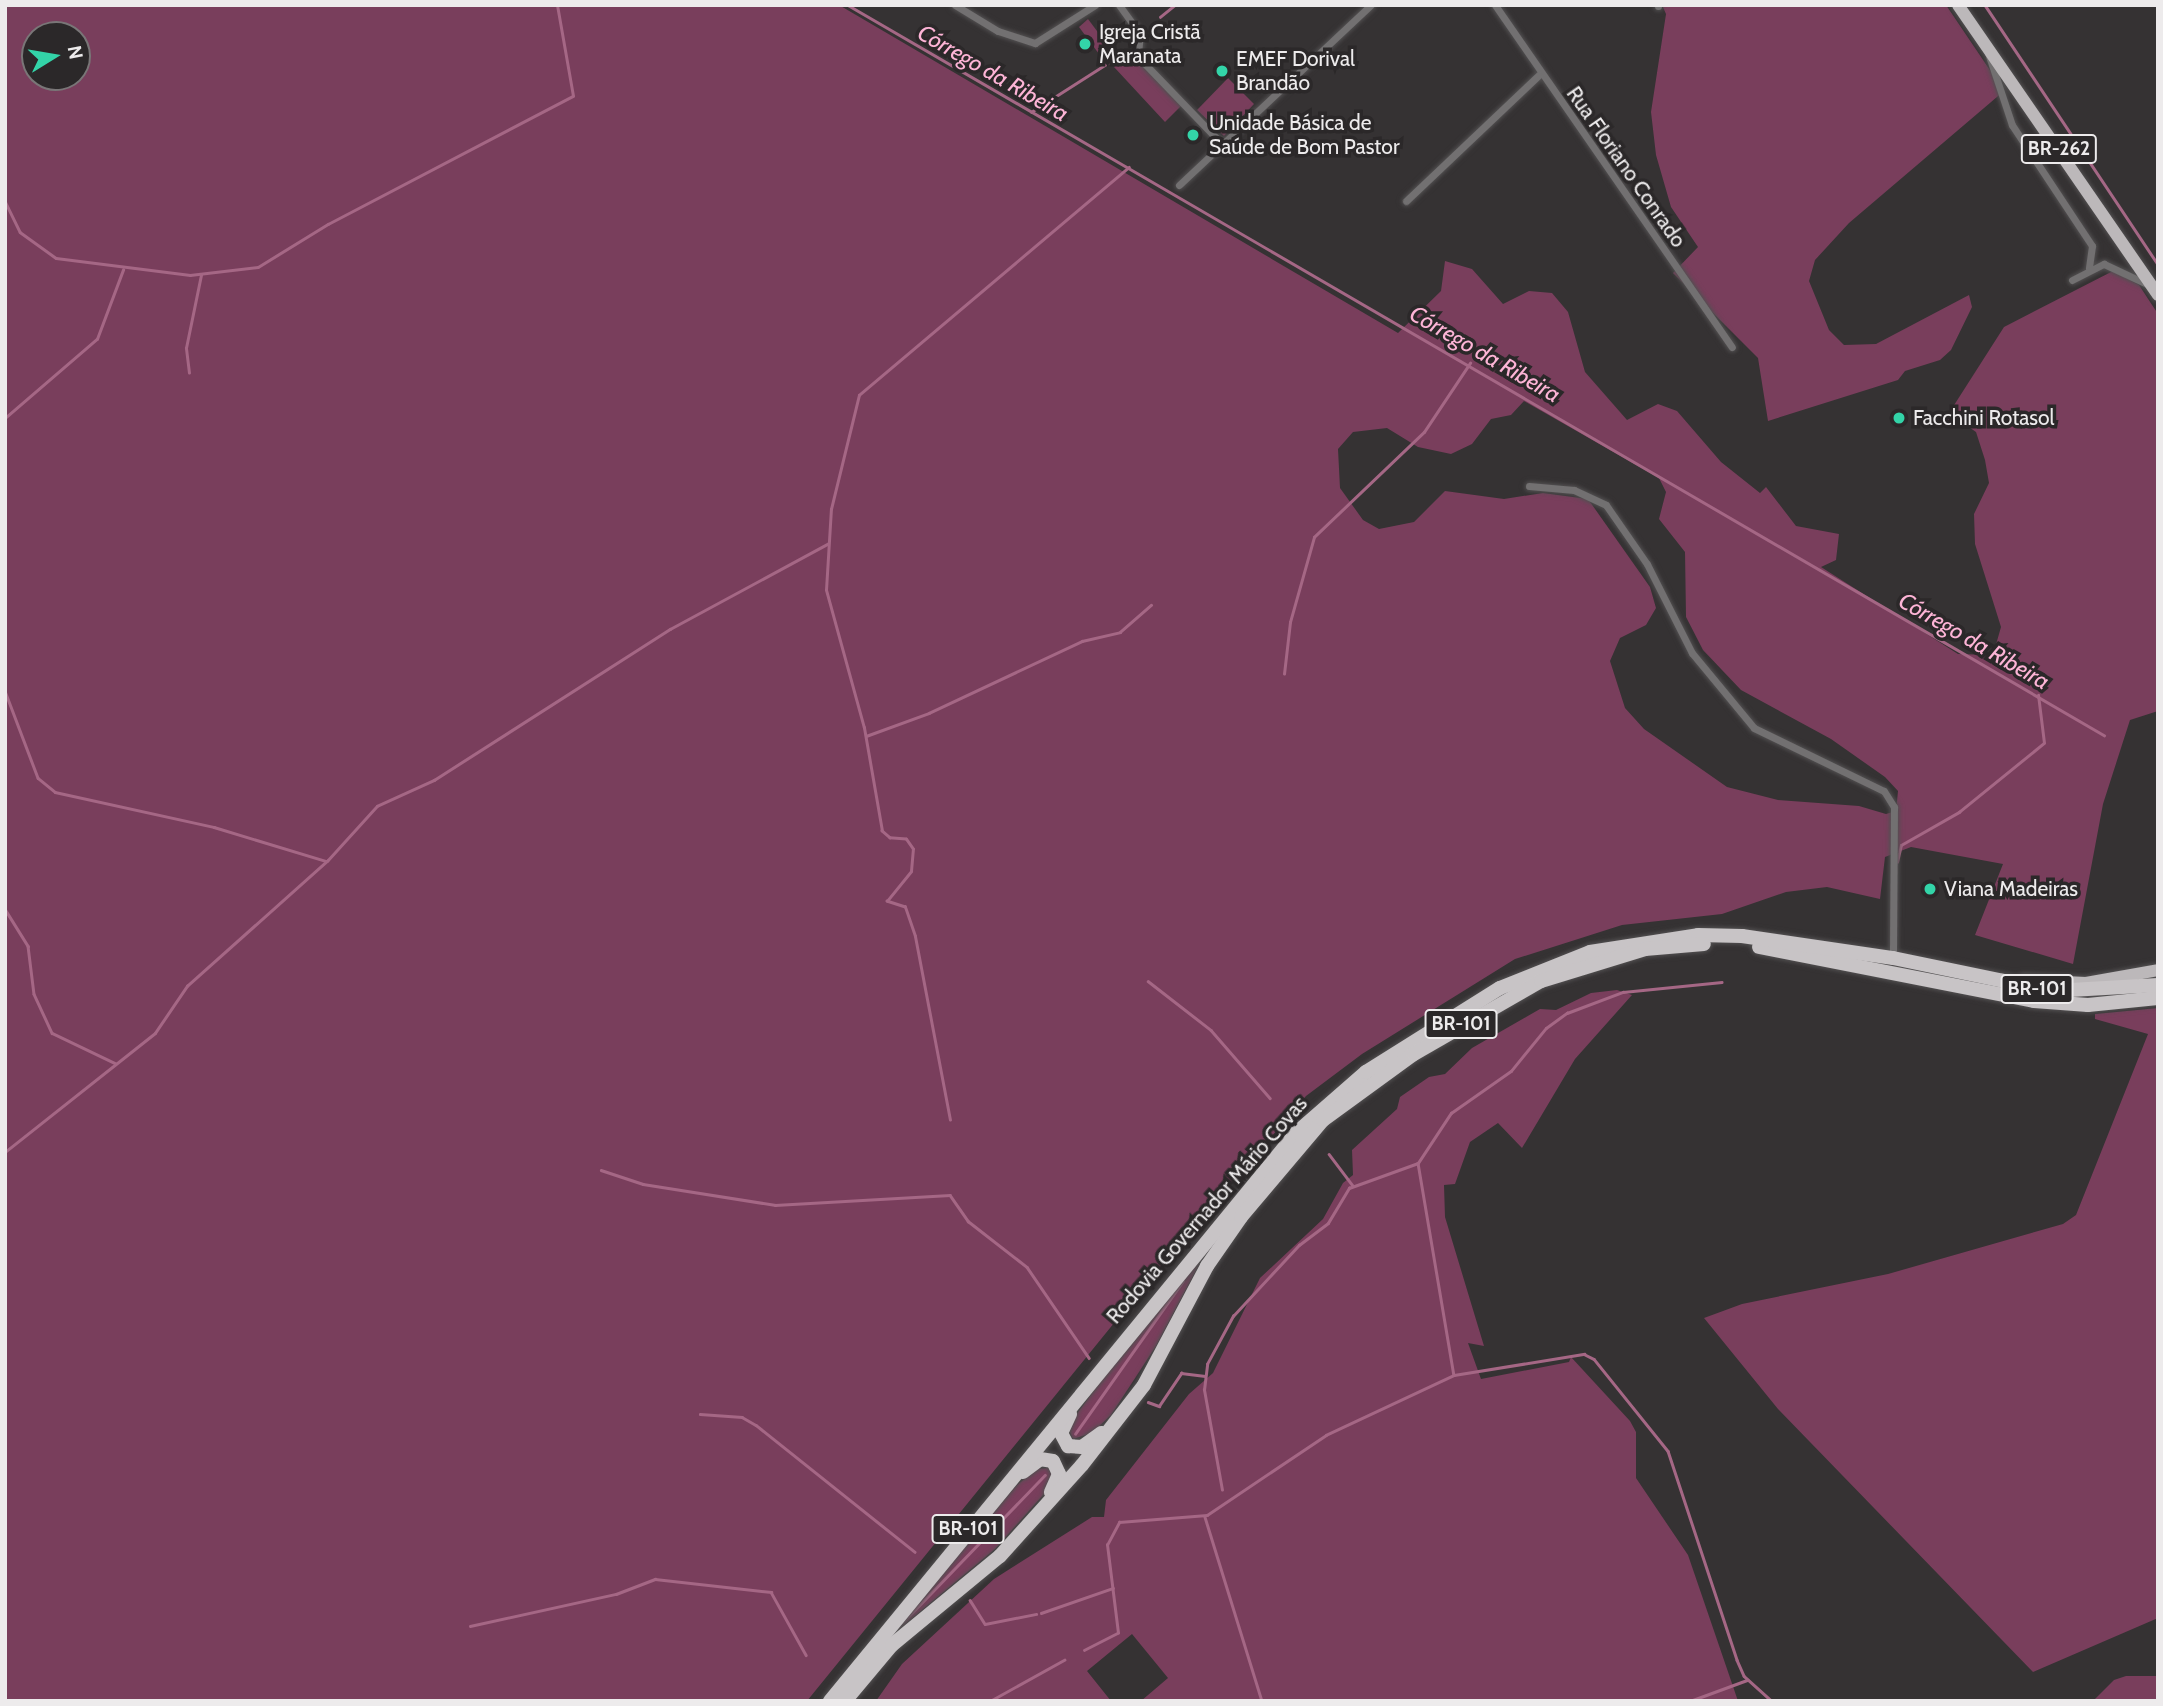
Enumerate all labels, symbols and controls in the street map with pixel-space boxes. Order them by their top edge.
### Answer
water label: Córrego da Ribeira [913,19,1073,127]
place label: Igreja Cristã Maranata [1099,19,1201,69]
north arrow [21,21,91,91]
marker: Igreja Cristã Maranata [1077,36,1093,52]
text: N [63,43,88,61]
place label: EMEF Dorival Brandão [1236,46,1355,96]
marker: EMEF Dorival Brandão [1214,63,1230,79]
street label: Rua Floriano Conrado [1561,82,1691,252]
place label: Unidade Básica de Saúde de Bom Pastor [1209,110,1400,160]
marker: Unidade Básica de Saúde de Bom Pastor [1183,125,1203,145]
road number: BR-262 [2021,134,2098,164]
water label: Córrego da Ribeira [1405,300,1565,408]
place label: Facchini Rotasol [1913,405,2055,431]
marker: Facchini Rotasol [1891,410,1907,426]
water label: Córrego da Ribeira [1894,587,2054,695]
place label: Viana Madeiras [1944,876,2078,902]
marker: Viana Madeiras [1922,881,1938,897]
road number: BR-101 [2000,973,2074,1004]
road number: BR-101 [1424,1008,1498,1040]
street label: Rodovia Governador Mário Covas [1101,1091,1313,1329]
road number: BR-101 [931,1513,1005,1544]

